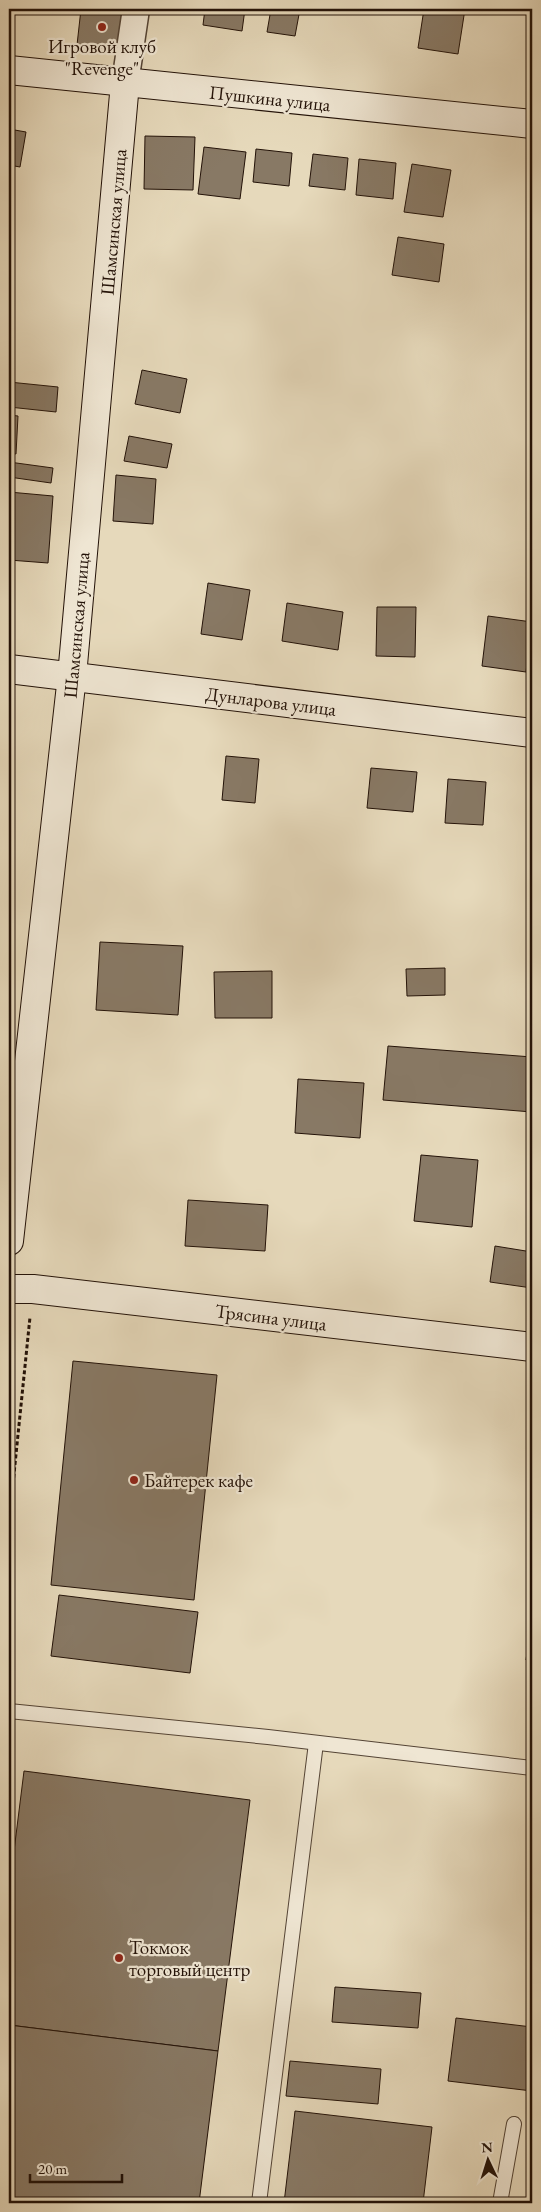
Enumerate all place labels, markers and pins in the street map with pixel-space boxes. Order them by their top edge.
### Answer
marker: Игровой клуб "Revenge" [96,21,108,33]
place label: Игровой клуб "Revenge" [48,34,156,81]
place label: Байтерек кафе [144,1468,253,1493]
marker: Байтерек кафе [128,1474,140,1486]
place label: Токмок торговый центр [129,1935,251,1982]
marker: Токмок торговый центр [113,1952,125,1964]

